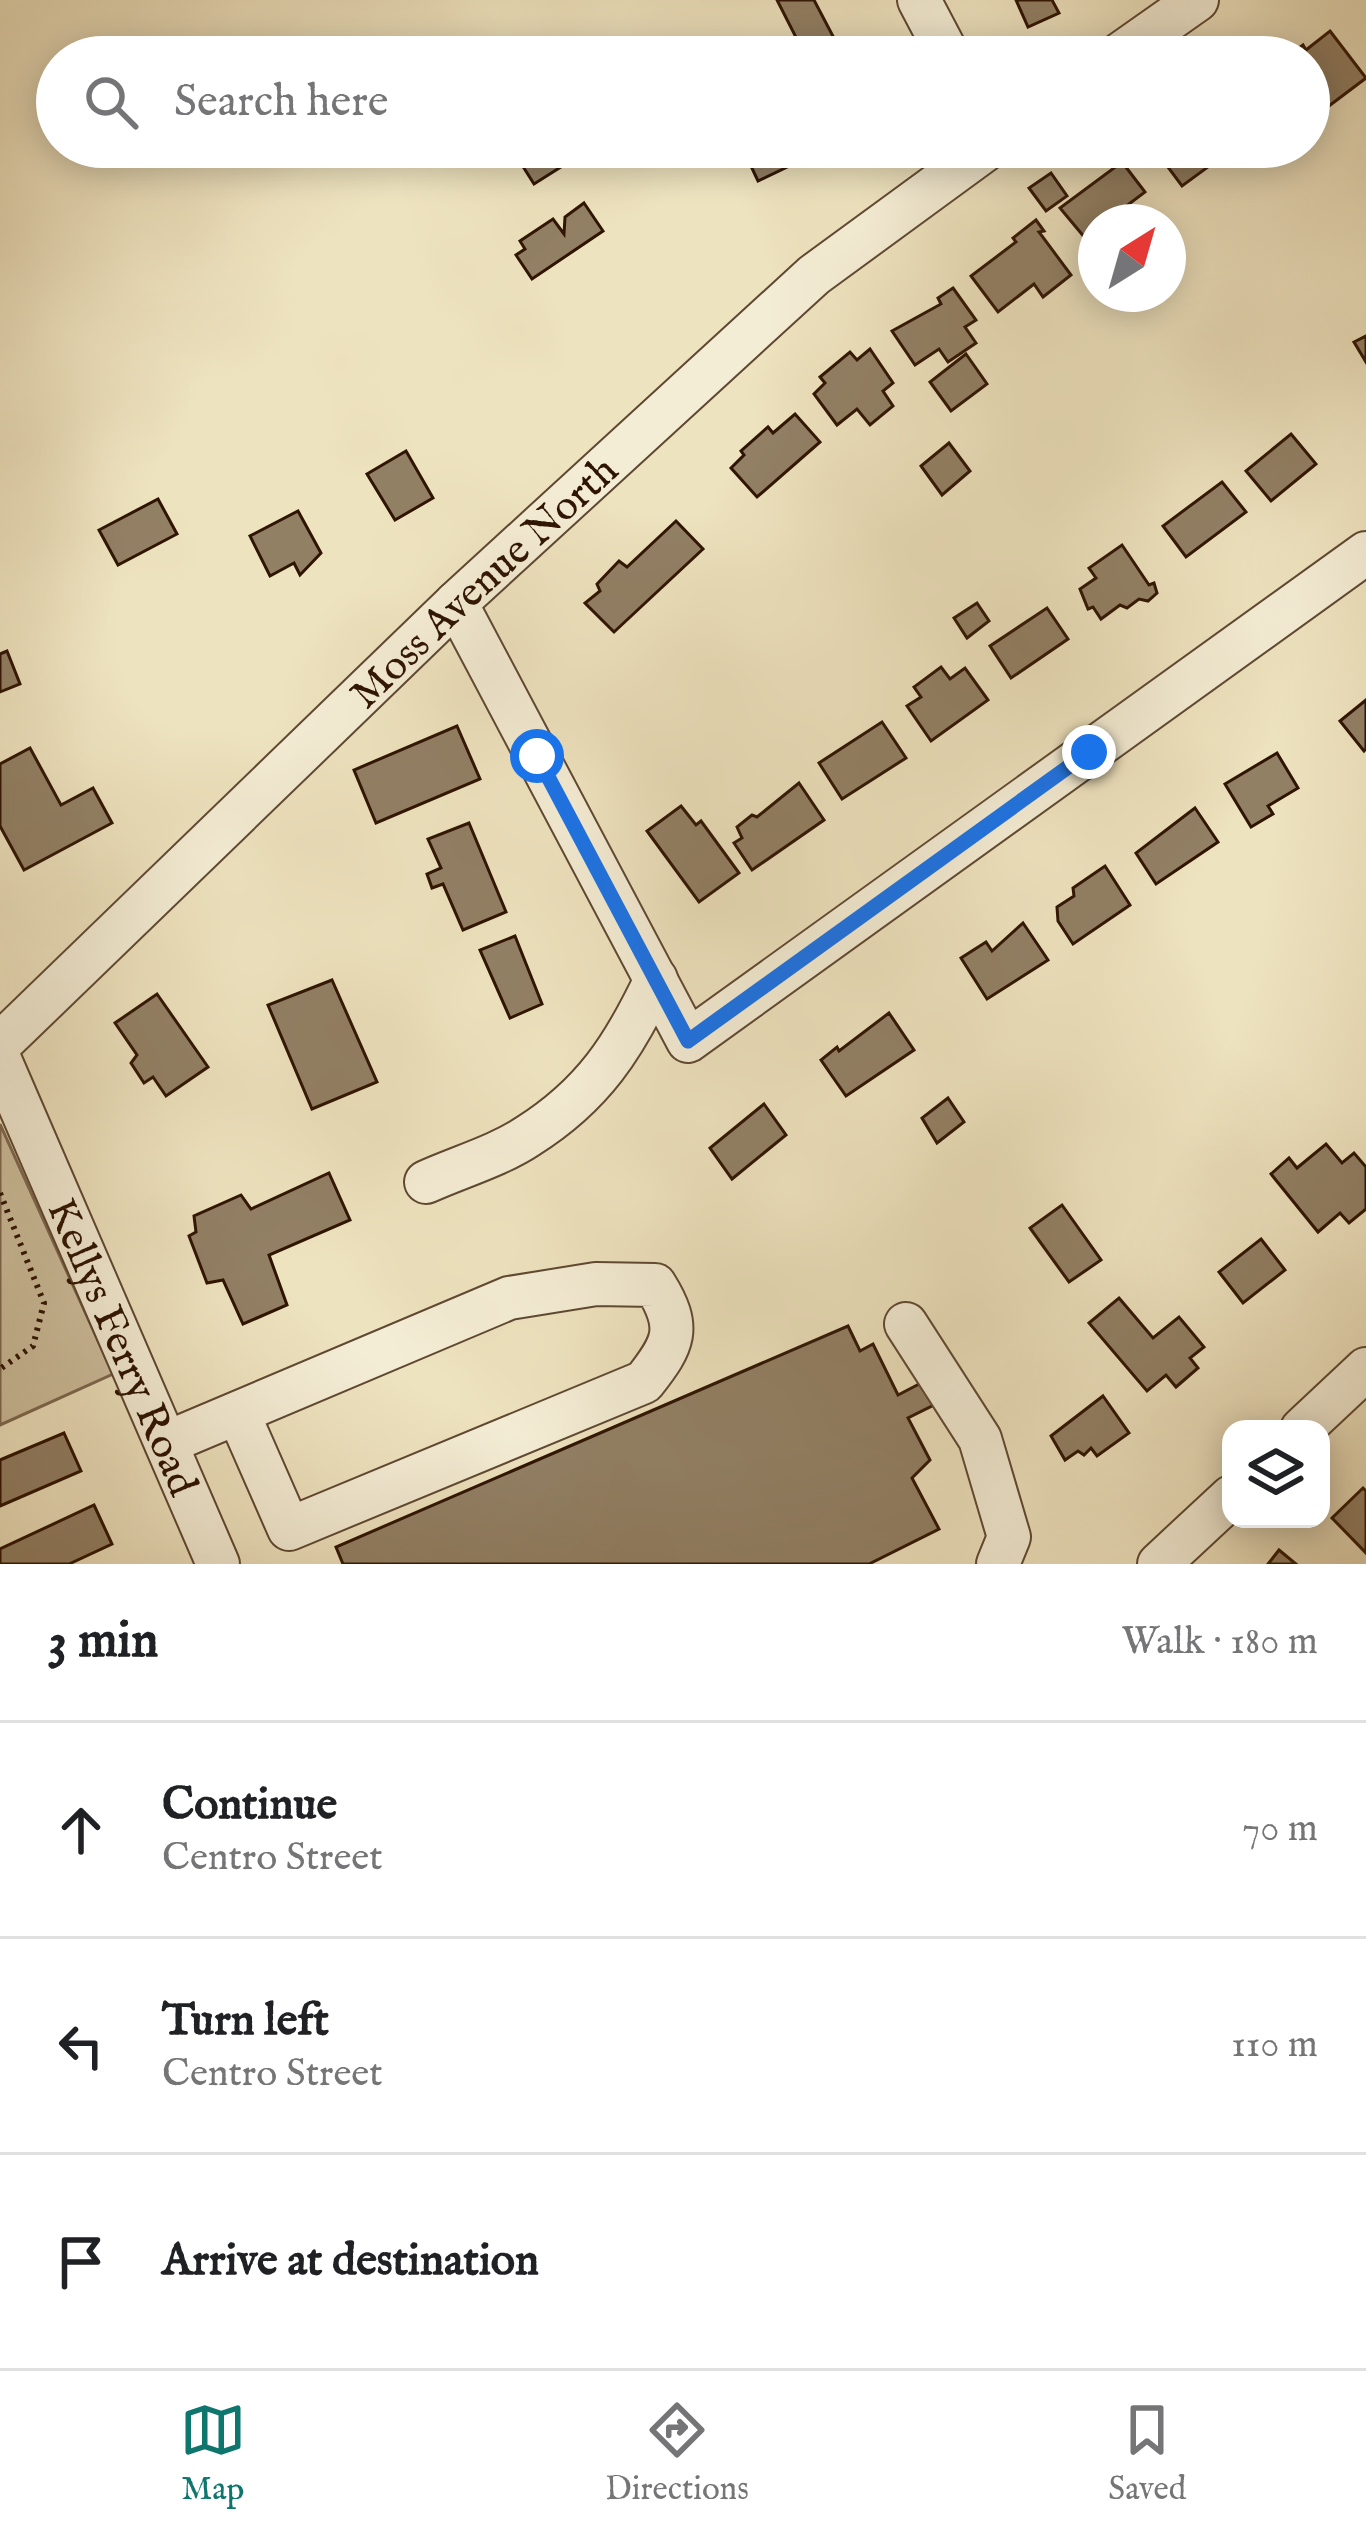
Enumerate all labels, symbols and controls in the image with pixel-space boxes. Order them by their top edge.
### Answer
search box [36,36,1330,168]
icon: search [78,69,144,135]
text: Search here [174,74,388,131]
north arrow [1078,204,1186,312]
street label: Moss Avenue North [340,445,630,721]
route end [1062,725,1116,779]
route start [510,729,564,783]
street label: Kellys Ferry Road [33,1191,208,1505]
map controls [1222,1420,1330,1528]
button: layers [1222,1420,1330,1528]
text: 3 min [48,1610,158,1675]
text: Walk · 180 m [1122,1618,1318,1667]
text: Continue [162,1777,337,1834]
icon: ahead [48,1797,114,1863]
text: 70 m [1242,1805,1318,1854]
text: Centro Street [162,1834,383,1883]
text: Turn left [162,1993,329,2050]
icon: left [48,2013,114,2079]
text: 110 m [1231,2021,1318,2070]
text: Centro Street [162,2050,383,2099]
icon: arrive [48,2229,114,2295]
text: Arrive at destination [162,2233,539,2290]
tab: Map [180,2397,246,2511]
tab: Directions [605,2397,749,2511]
tab: Saved [1108,2397,1186,2511]

